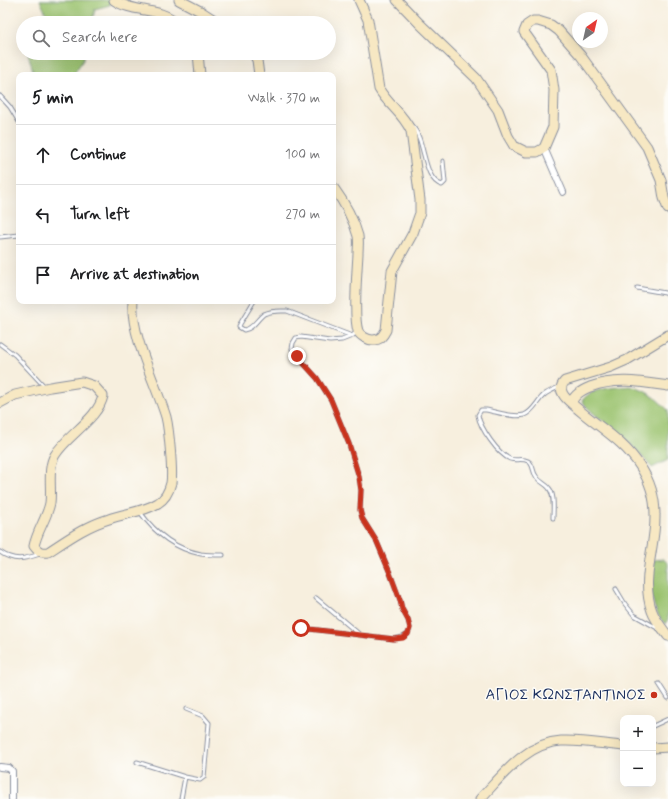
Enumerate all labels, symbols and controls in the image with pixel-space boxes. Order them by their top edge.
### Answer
north arrow [572,12,608,48]
search box [16,16,336,60]
icon: search [30,27,52,49]
text: Search here [62,28,138,48]
text: 5 min [32,87,74,109]
text: Walk · 370 m [248,90,320,107]
icon: ahead [32,144,54,166]
text: Continue [70,145,126,165]
text: 100 m [285,146,320,163]
icon: left [32,204,54,226]
text: Turn left [70,205,130,225]
text: 270 m [285,206,320,223]
icon: arrive [32,264,54,286]
text: Arrive at destination [70,265,199,285]
route end [288,347,306,365]
route start [292,619,310,637]
place label: ΑΓΙΟΣ ΚΩΝΣΤΑΝΤΙΝΟΣ [485,685,646,705]
marker: ΑΓΙΟΣ ΚΩΝΣΤΑΝΤΙΝΟΣ [649,690,659,700]
map controls [620,715,656,787]
button: + [620,715,656,751]
button: − [620,751,656,787]

